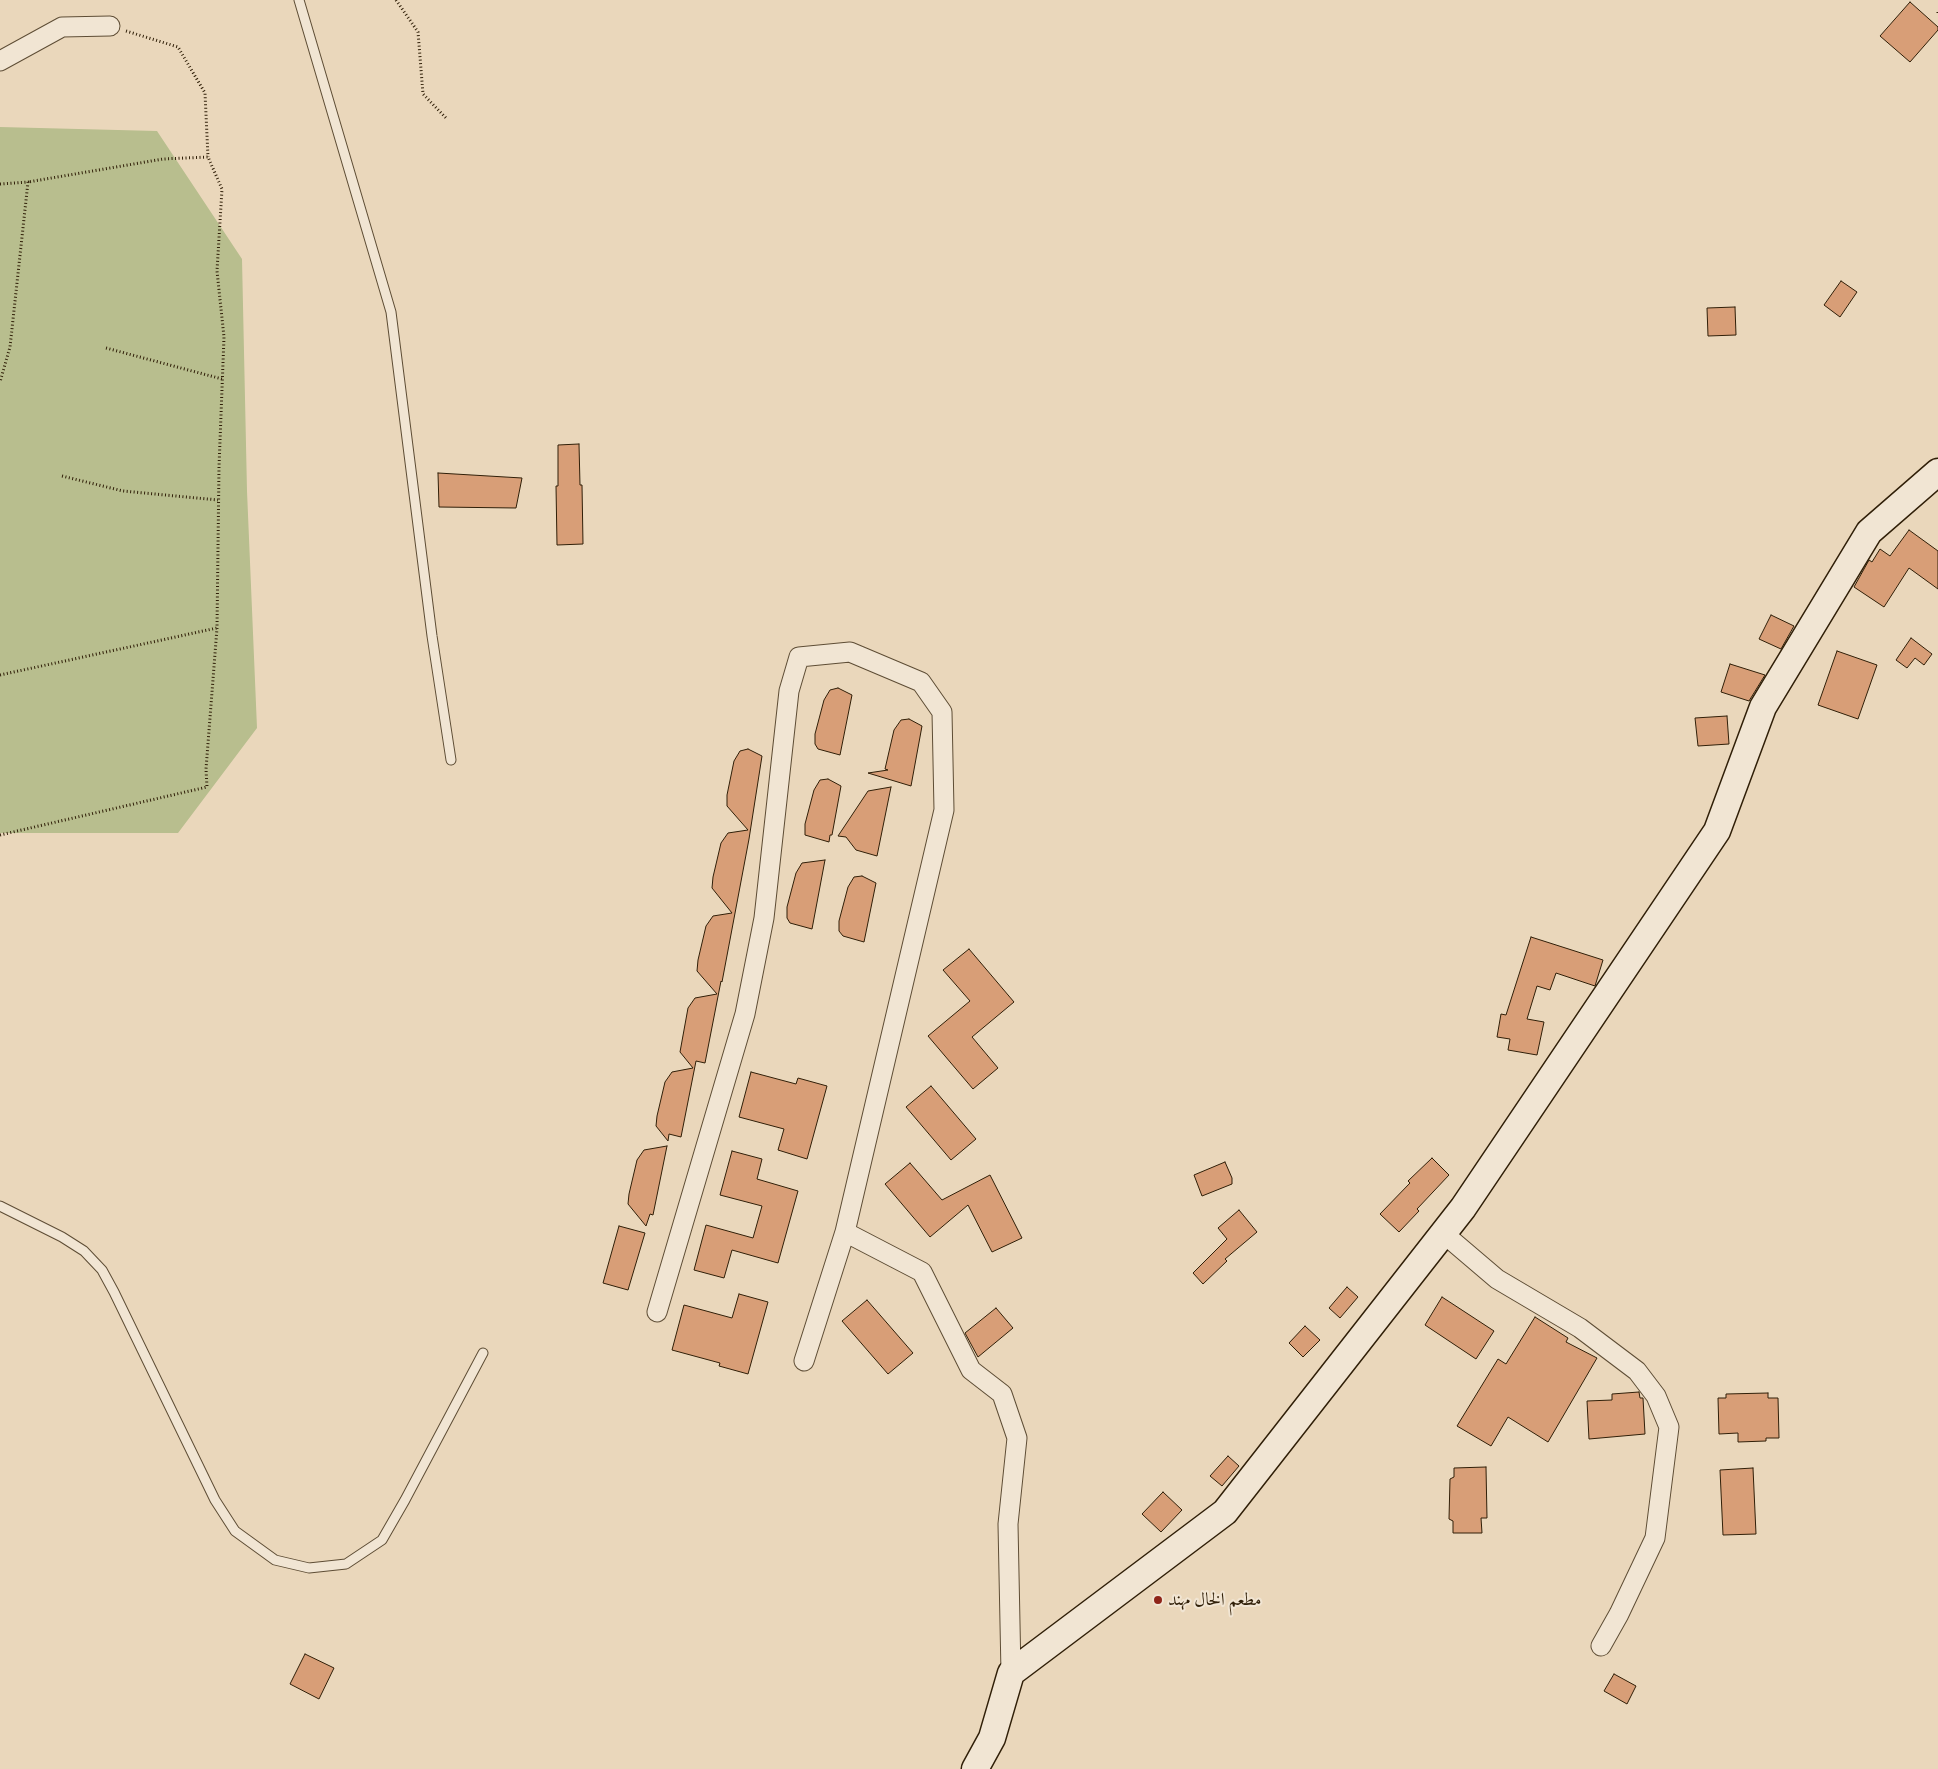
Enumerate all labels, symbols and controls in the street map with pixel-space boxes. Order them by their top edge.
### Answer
place label: مطعم الخال مهند [1168,1589,1261,1611]
marker: مطعم الخال مهند [1152,1594,1164,1606]

